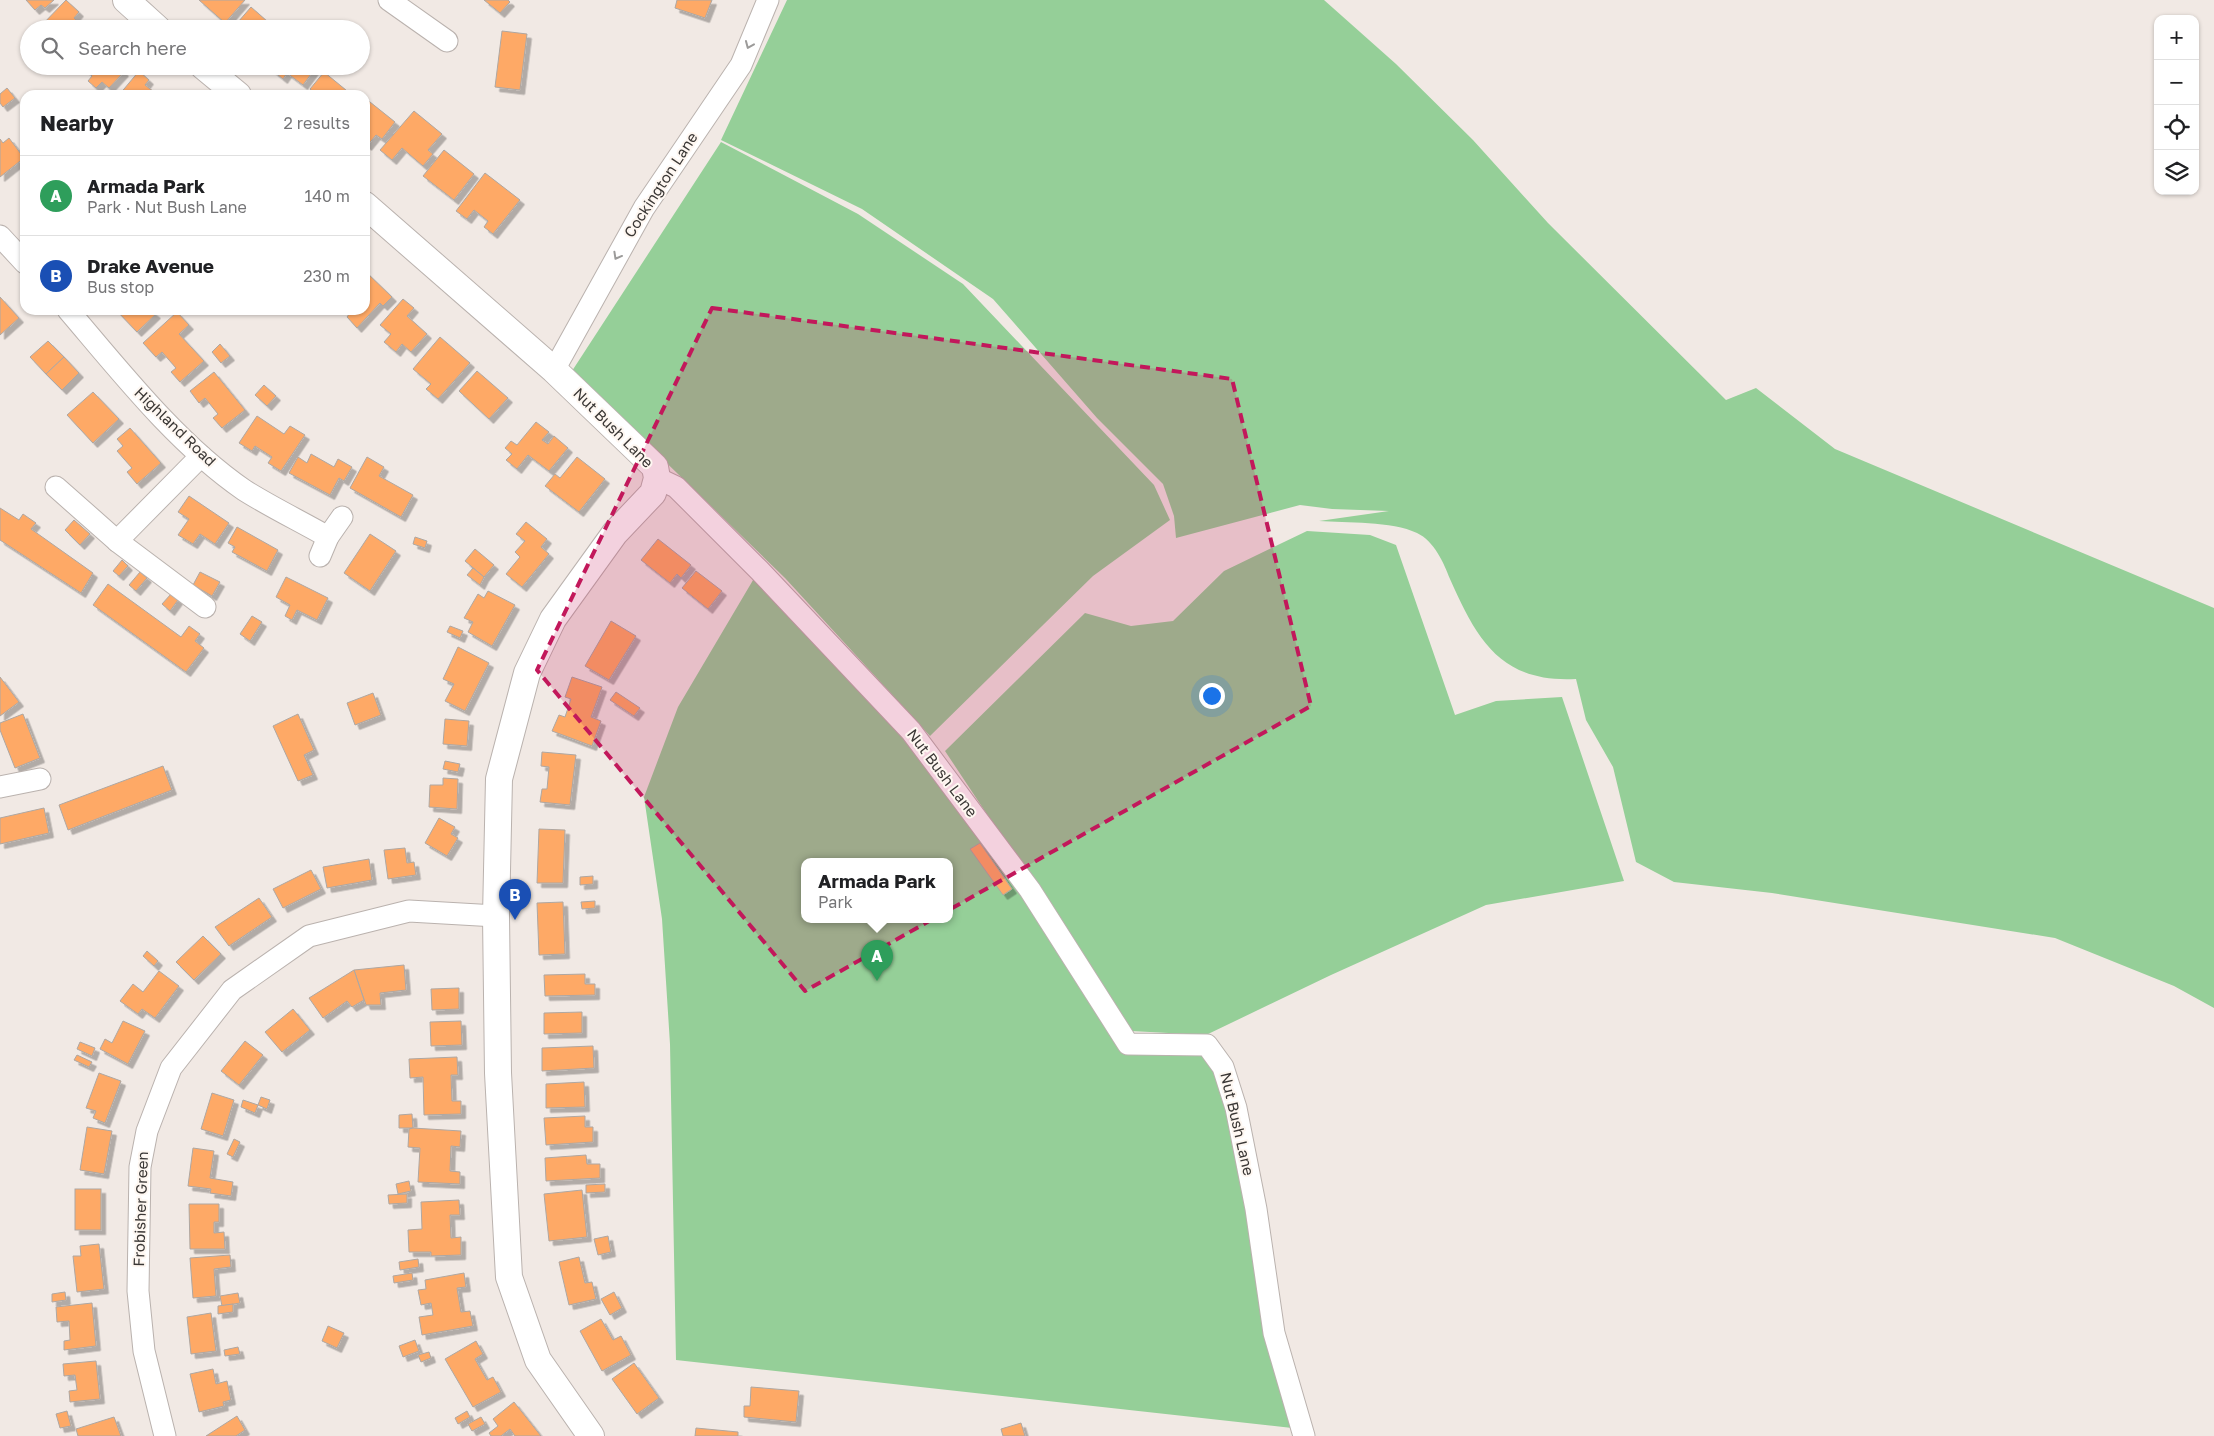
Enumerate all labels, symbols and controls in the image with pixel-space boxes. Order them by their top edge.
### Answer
map controls [2154,15,2199,195]
button: + [2154,15,2199,60]
search box [20,20,370,75]
icon: search [38,34,66,62]
text: Search here [78,36,187,59]
one-way arrow [745,40,756,49]
button: − [2154,60,2199,105]
button: locate [2154,105,2199,150]
text: Nearby [40,110,114,136]
text: 2 results [284,113,350,133]
street label: Cockington Lane [620,128,701,240]
button: layers [2154,150,2199,195]
text: Armada Park [87,174,205,197]
text: A [50,186,62,206]
text: 140 m [304,186,350,206]
text: Park · Nut Bush Lane [87,197,247,217]
one-way arrow [613,251,623,260]
text: Drake Avenue [87,254,214,277]
text: B [50,266,62,286]
text: 230 m [303,266,350,286]
text: Bus stop [87,277,154,297]
street label: Highland Road [131,383,220,470]
street label: Nut Bush Lane [570,384,658,471]
your location [1199,683,1225,709]
street label: Nut Bush Lane [904,725,982,820]
popup [801,858,953,923]
text: Armada Park [818,869,936,892]
pin: B [499,879,531,920]
text: Park [818,892,853,912]
pin: A [861,940,893,981]
street label: Nut Bush Lane [1217,1070,1259,1177]
street label: Frobisher Green [129,1151,151,1267]

